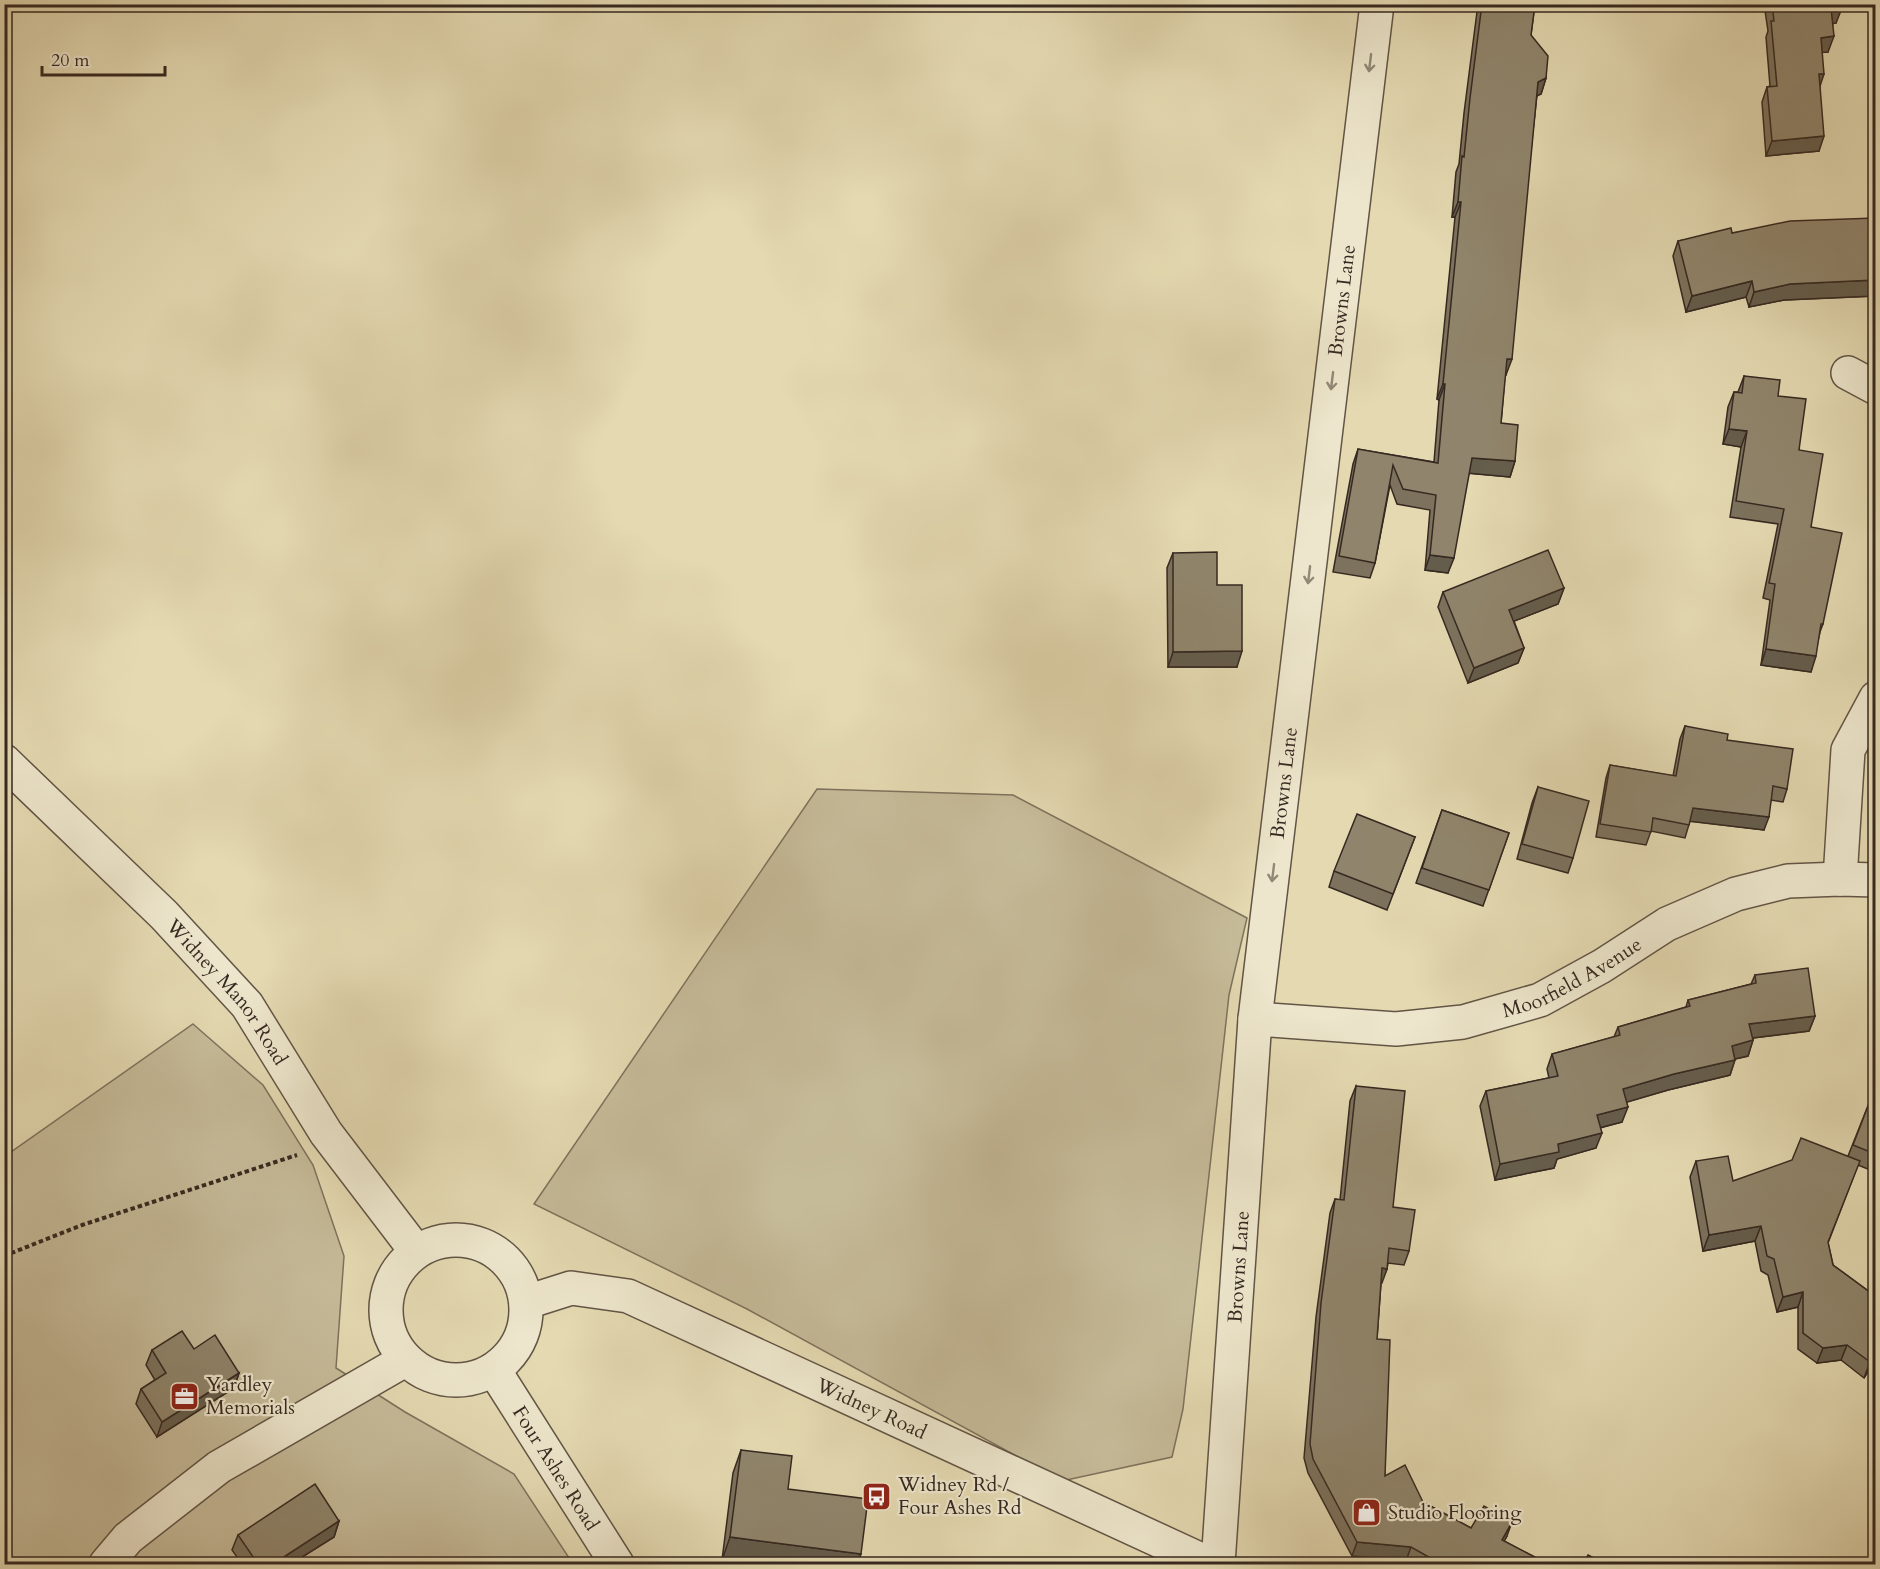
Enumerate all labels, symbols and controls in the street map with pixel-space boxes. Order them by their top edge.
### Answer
scale bar [42,39,165,77]
text: 20 m [51,48,90,73]
one-way arrow [1364,52,1375,72]
street label: Browns Lane [1322,243,1362,358]
one-way arrow [1326,371,1337,391]
one-way arrow [1303,564,1314,584]
street label: Browns Lane [1264,726,1304,840]
one-way arrow [1267,862,1278,882]
street label: Widney Manor Road [159,912,294,1071]
street label: Moorfield Avenue [1499,931,1647,1024]
street label: Browns Lane [1221,1210,1256,1324]
place label: Yardley Memorials [206,1371,295,1421]
street label: Widney Road [811,1371,931,1446]
office icon: Yardley Memorials [169,1380,201,1412]
street label: Four Ashes Road [506,1401,606,1536]
place label: Widney Rd / Four Ashes Rd [897,1471,1022,1521]
bus stop icon: Widney Rd / Four Ashes Rd [861,1480,893,1512]
shop icon: Studio Flooring [1351,1496,1383,1528]
place label: Studio Flooring [1388,1499,1522,1526]

